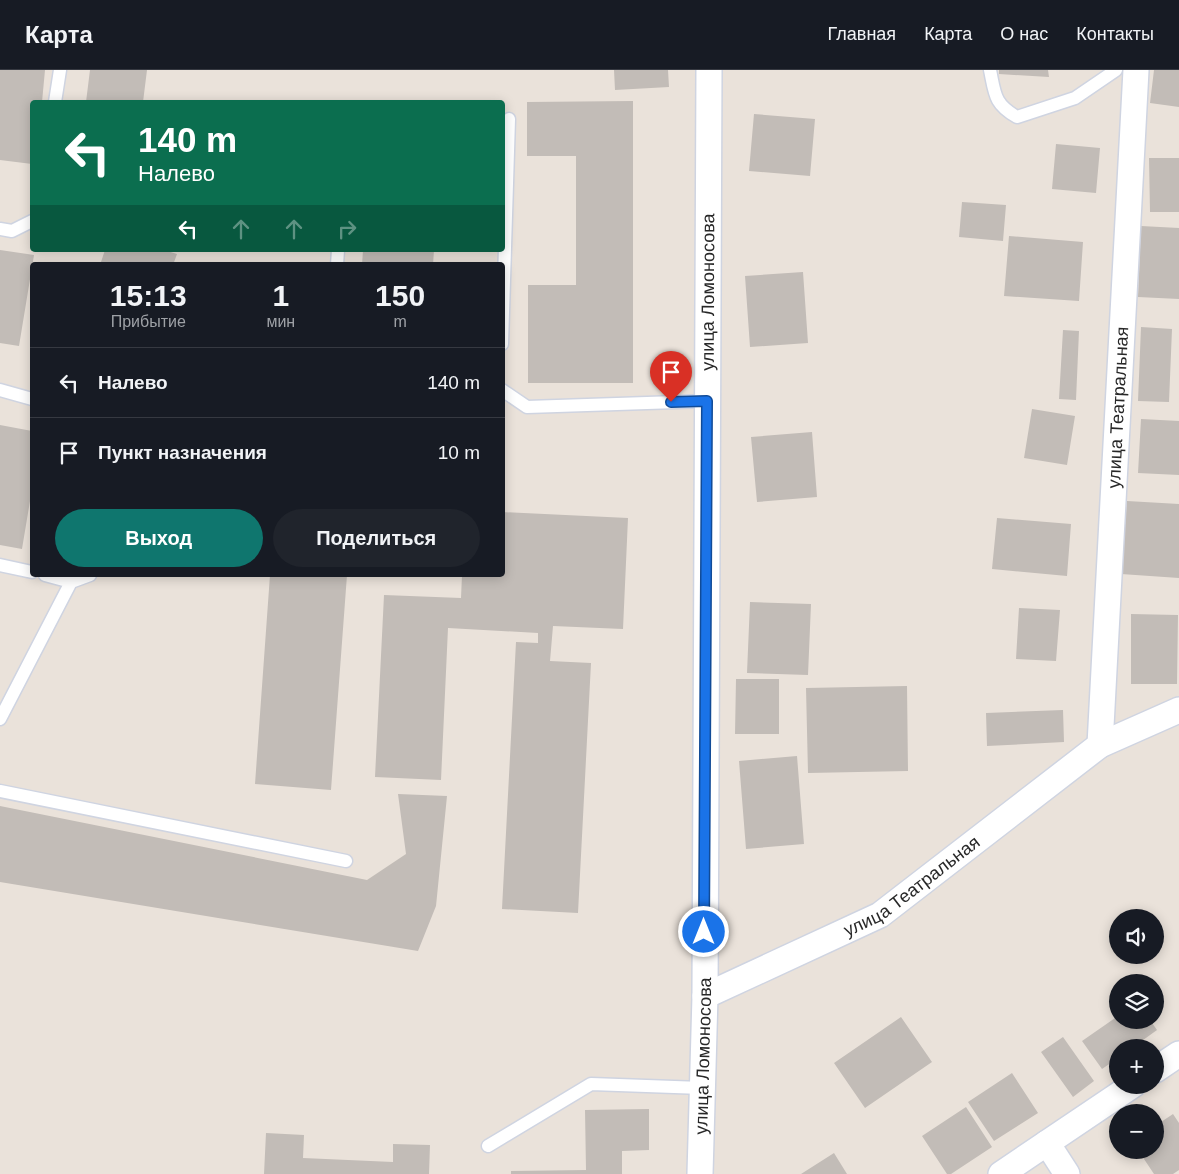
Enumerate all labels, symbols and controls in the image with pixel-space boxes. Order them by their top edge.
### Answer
text: Карта [25,21,93,48]
text: Главная [828,24,896,44]
text: Карта [924,24,972,44]
text: О нас [1000,24,1048,44]
text: Контакты [1076,24,1154,44]
icon: left [55,120,120,185]
text: 140 m [138,120,237,159]
text: Налево [138,161,215,186]
street label: улица Ломоносова [698,212,718,371]
icon: left [174,215,202,243]
icon: ahead [227,215,255,243]
icon: ahead [280,215,308,243]
icon: right [333,215,361,243]
text: 15:13 [110,279,187,312]
text: 1 [272,279,289,312]
text: 150 [375,279,425,312]
text: Прибытие [111,313,186,330]
text: мин [266,313,295,330]
text: m [393,313,407,330]
street label: улица Театральная [1104,326,1132,489]
pin [650,351,692,402]
icon: arrive [657,358,685,386]
icon: left [55,369,83,397]
text: Налево [98,372,168,393]
text: 140 m [427,372,480,393]
icon: arrive [55,439,83,467]
text: Пункт назначения [98,442,267,463]
text: 10 m [438,442,480,463]
button: Выход [55,509,263,567]
button: Поделиться [273,509,480,567]
street label: улица Театральная [841,832,984,940]
position arrow [677,905,729,957]
map controls [1109,909,1164,1159]
button: sound [1109,909,1164,964]
button: layers [1109,974,1164,1029]
street label: улица Ломоносова [691,976,715,1135]
button: + [1109,1039,1164,1094]
button: − [1109,1104,1164,1159]

